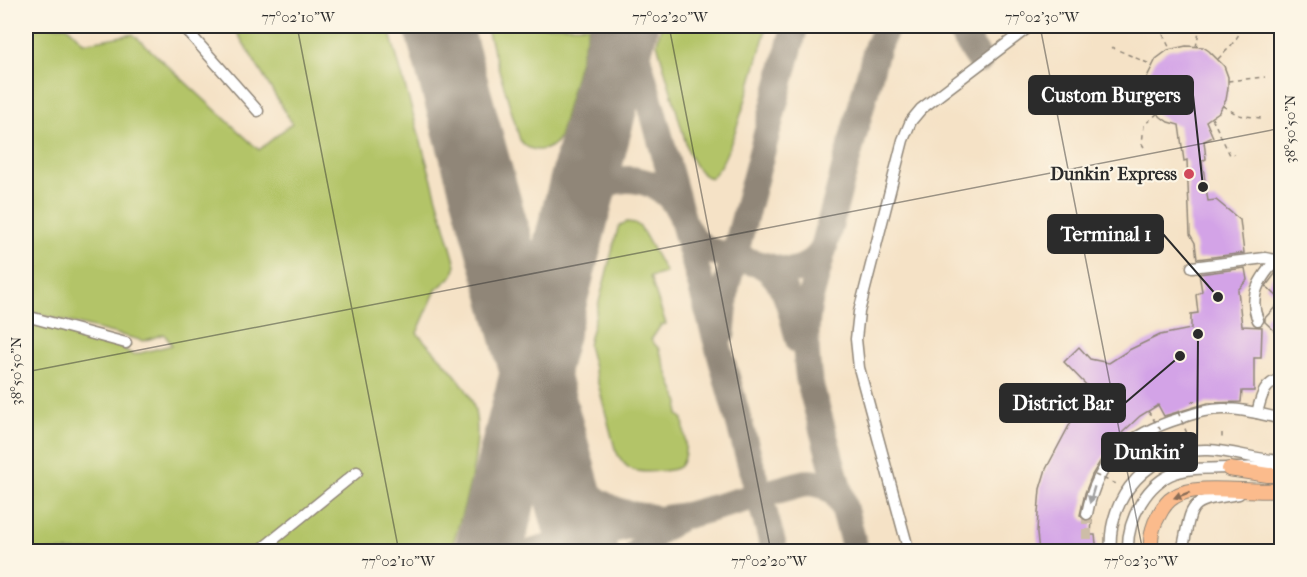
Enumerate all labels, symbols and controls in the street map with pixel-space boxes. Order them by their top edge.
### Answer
text: 77°02'10"W [261,8,336,26]
text: 77°02'20"W [632,8,709,26]
text: 77°02'30"W [1005,8,1080,26]
callout: Custom Burgers [1029,76,1193,114]
text: Custom Burgers [1041,84,1181,107]
text: 38°50'50"N [1281,94,1299,164]
place label: Dunkin' Express [1050,164,1177,185]
marker: Dunkin' Express [1182,167,1196,181]
callout: Terminal 1 [1048,215,1163,253]
text: Terminal 1 [1060,223,1151,246]
text: 38°50'50"N [7,336,25,406]
callout: District Bar [1000,384,1125,422]
text: District Bar [1013,392,1114,415]
callout: Dunkin' [1102,433,1197,471]
text: Dunkin' [1114,441,1185,464]
one-way arrow [1087,486,1096,504]
one-way arrow [1173,490,1191,500]
text: 77°02'10"W [361,552,436,570]
text: 77°02'20"W [731,552,808,570]
text: 77°02'30"W [1104,552,1179,570]

